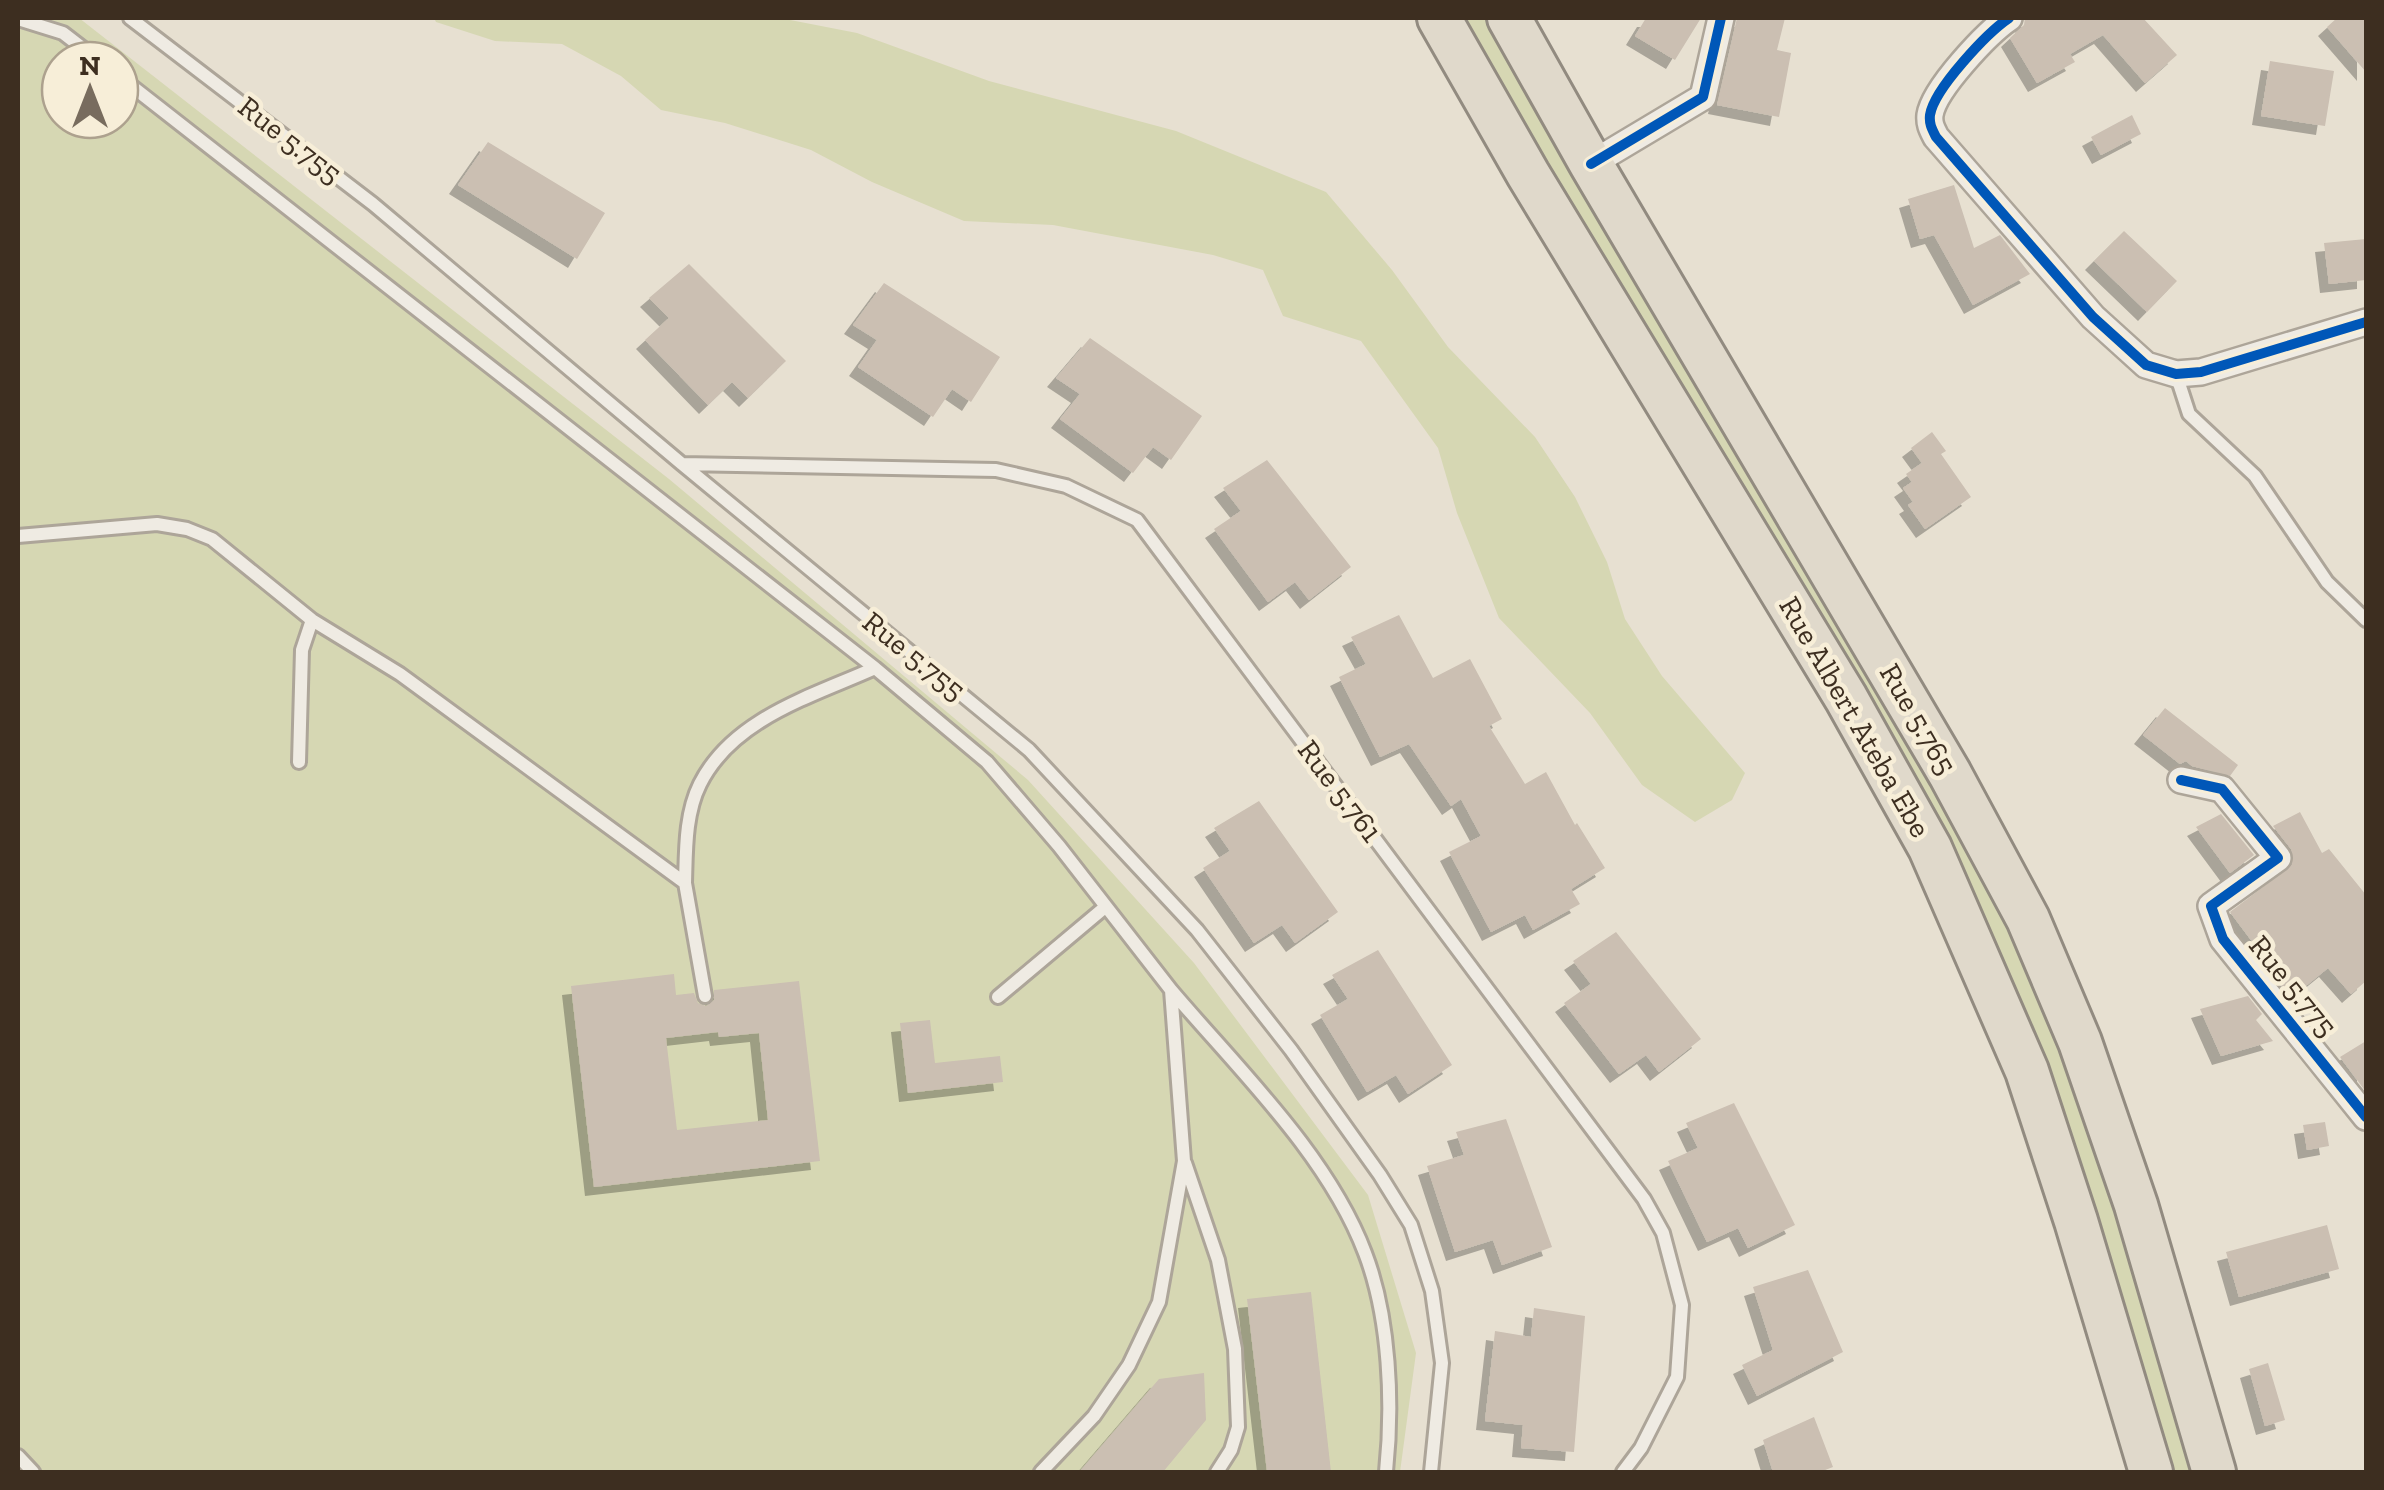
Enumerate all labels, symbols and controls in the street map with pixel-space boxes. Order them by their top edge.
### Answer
north arrow [40,40,140,140]
text: N [79,49,101,82]
street label: Rue 5.755 [231,88,349,192]
street label: Rue Albert Ateba Ebe [1771,590,1939,844]
street label: Rue 5.755 [856,604,972,708]
street label: Rue 5.765 [1872,657,1964,781]
street label: Rue 5.761 [1290,733,1390,849]
street label: Rue 5.775 [2241,928,2345,1044]

